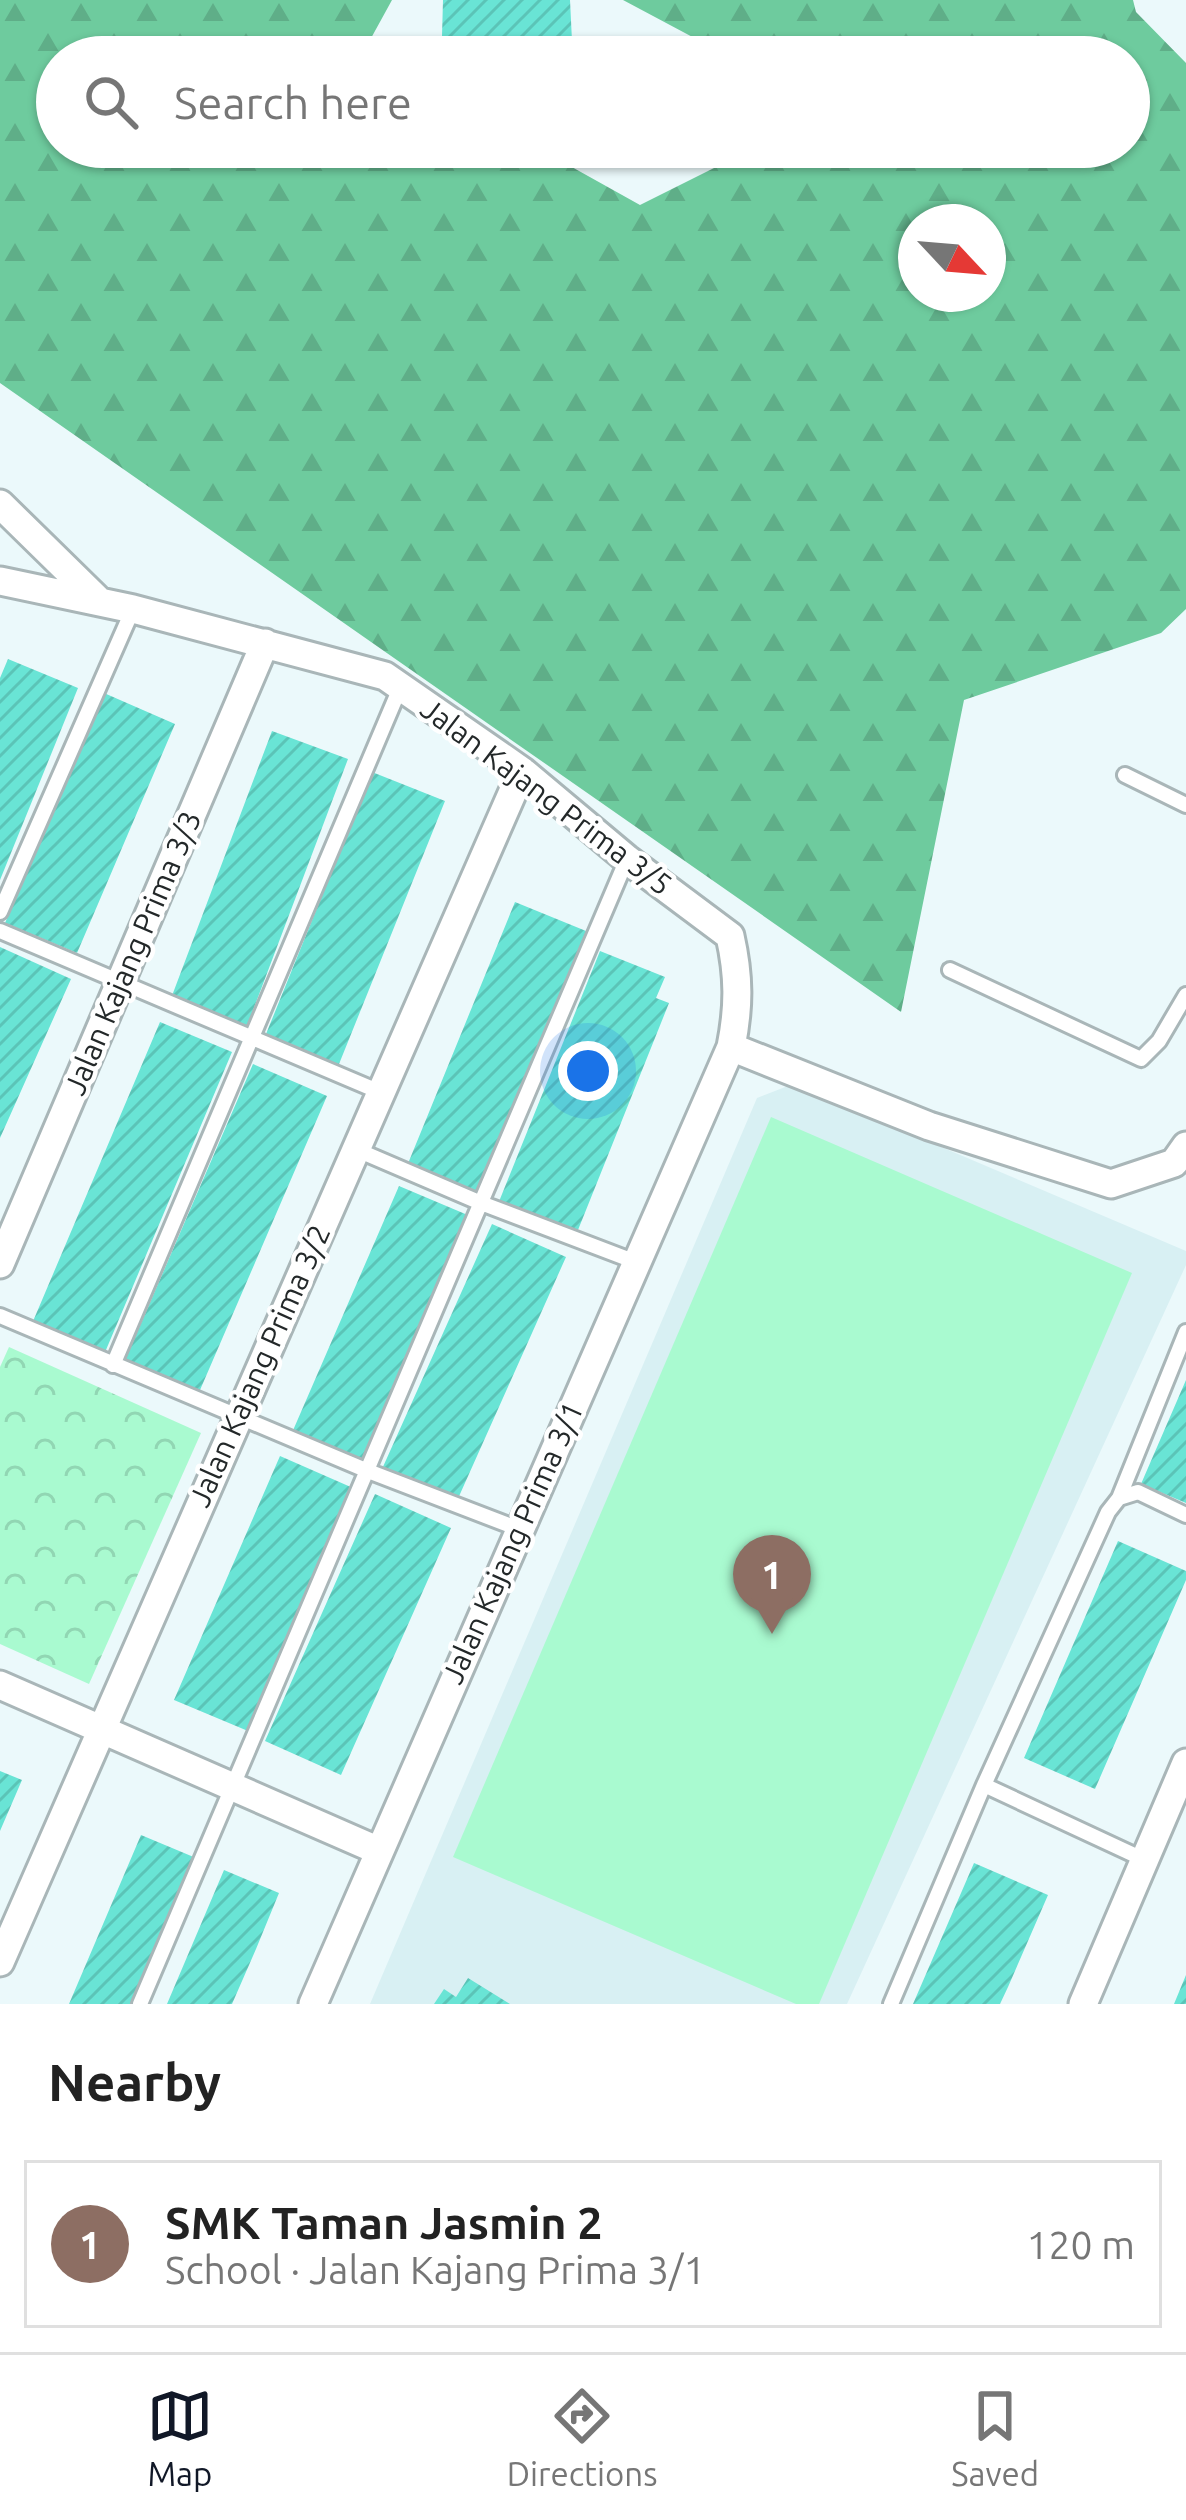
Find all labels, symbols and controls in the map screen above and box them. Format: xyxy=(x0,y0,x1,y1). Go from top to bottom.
search box xyxy=(36,36,1150,168)
icon: search xyxy=(78,69,144,135)
text: Search here xyxy=(174,77,412,128)
north arrow xyxy=(898,204,1006,312)
street label: Jalan Kajang Prima 3/5 xyxy=(415,691,679,901)
street label: Jalan Kajang Prima 3/3 xyxy=(57,806,207,1100)
your location xyxy=(558,1041,618,1101)
street label: Jalan Kajang Prima 3/2 xyxy=(182,1219,337,1512)
street label: Jalan Kajang Prima 3/1 xyxy=(435,1396,590,1689)
pin: 1 xyxy=(733,1535,811,1634)
text: Nearby xyxy=(48,2053,221,2111)
text: SMK Taman Jasmin 2 xyxy=(165,2197,603,2248)
text: 1 xyxy=(79,2223,101,2266)
text: 120 m xyxy=(1026,2223,1135,2266)
text: School · Jalan Kajang Prima 3/1 xyxy=(165,2248,705,2291)
tab: Map xyxy=(147,2383,213,2492)
tab: Directions xyxy=(507,2383,657,2492)
tab: Saved xyxy=(951,2383,1039,2492)

